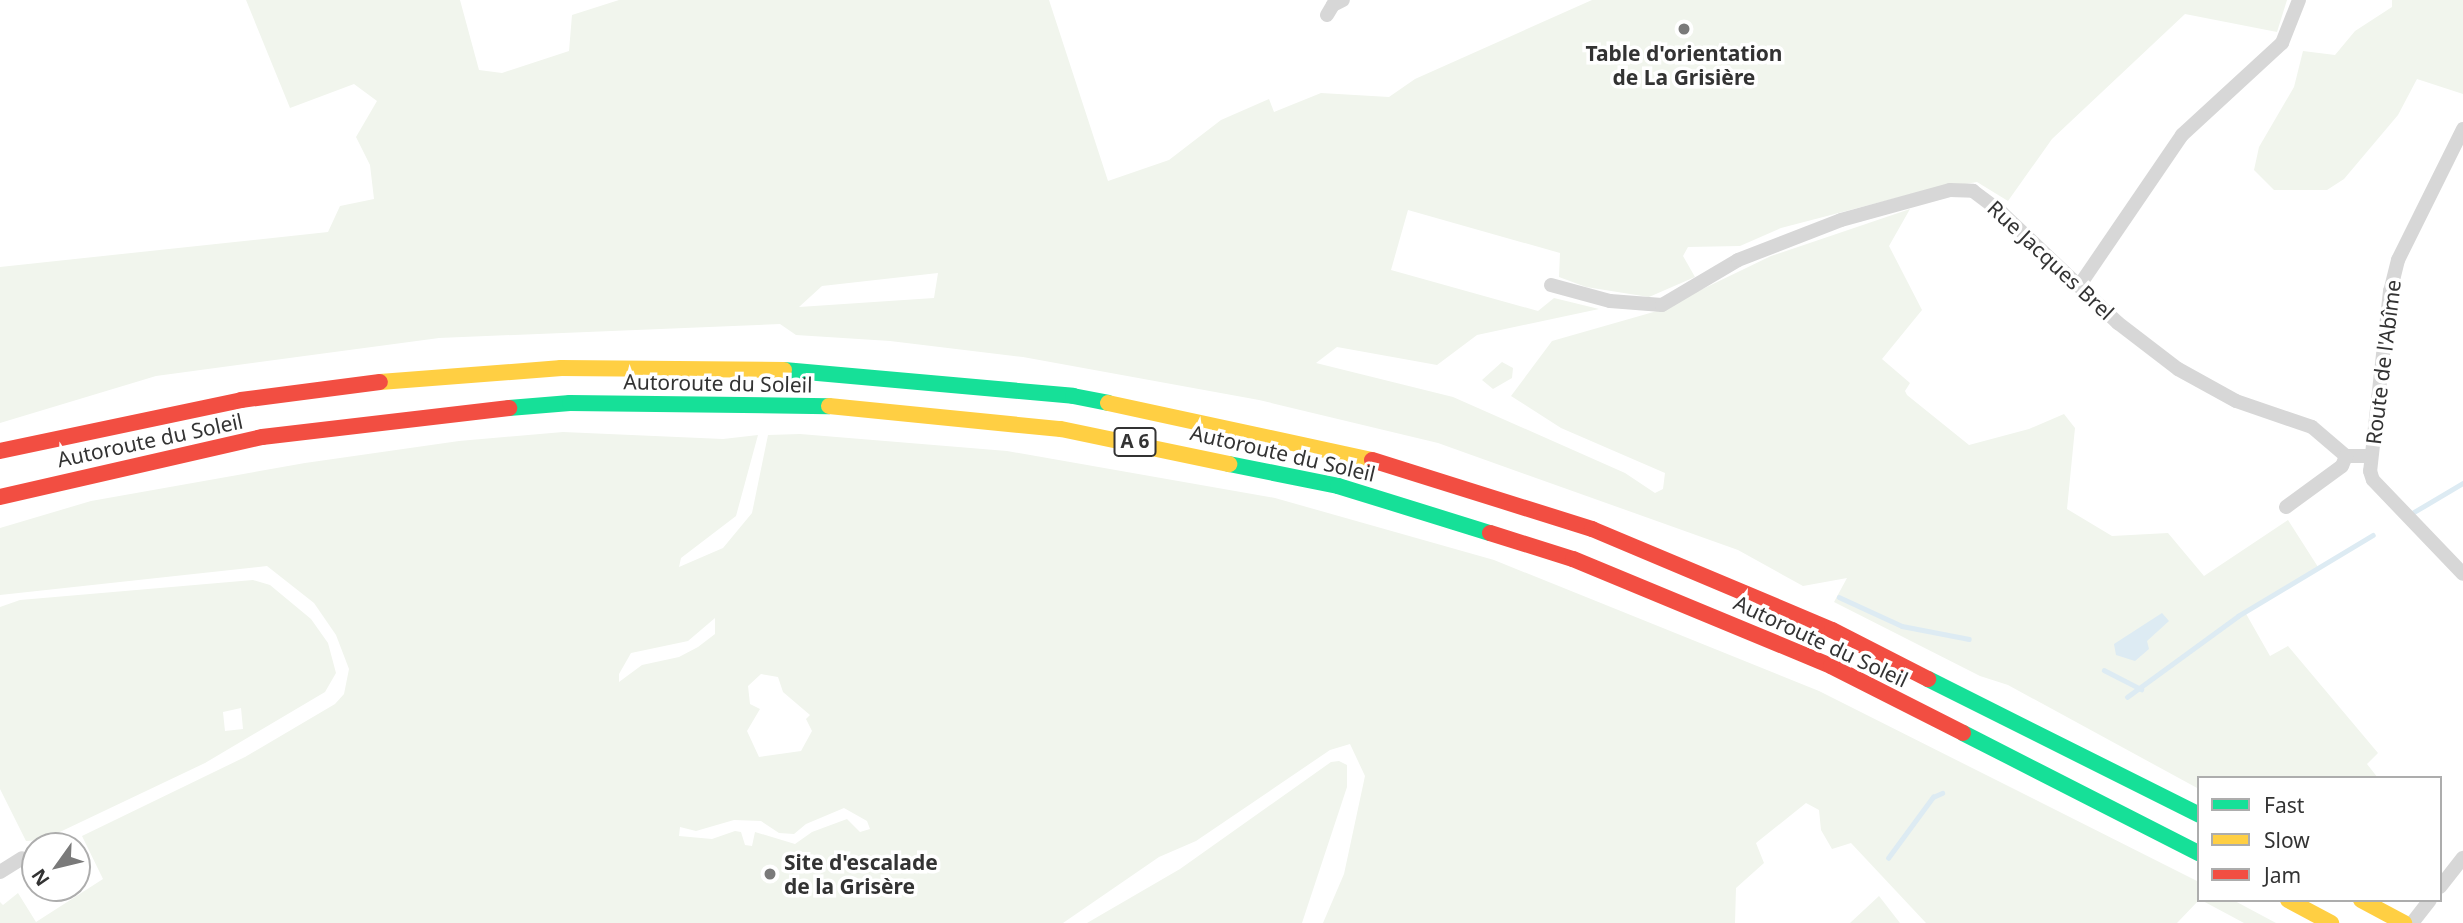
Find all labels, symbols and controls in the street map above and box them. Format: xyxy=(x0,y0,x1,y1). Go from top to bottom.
marker: Table d'orientation de La Grisière xyxy=(1676,21,1692,37)
place label: Table d'orientation de La Grisière xyxy=(1586,40,1782,90)
street label: Rue Jacques Brel xyxy=(1983,195,2119,325)
street label: Route de l'Abîme xyxy=(2360,278,2406,446)
street label: Autoroute du Soleil xyxy=(623,369,813,397)
street label: Autoroute du Soleil xyxy=(55,408,245,472)
street label: Autoroute du Soleil xyxy=(1188,419,1378,487)
road number: A 6 xyxy=(1112,426,1158,458)
street label: Autoroute du Soleil xyxy=(1730,590,1912,692)
legend xyxy=(2197,776,2442,902)
text: Fast xyxy=(2264,791,2304,819)
text: Slow xyxy=(2264,826,2310,854)
north arrow xyxy=(21,832,91,902)
place label: Site d'escalade de la Grisère xyxy=(784,849,938,899)
text: Jam xyxy=(2264,861,2301,889)
text: N xyxy=(25,864,55,891)
marker: Site d'escalade de la Grisère xyxy=(762,866,778,882)

